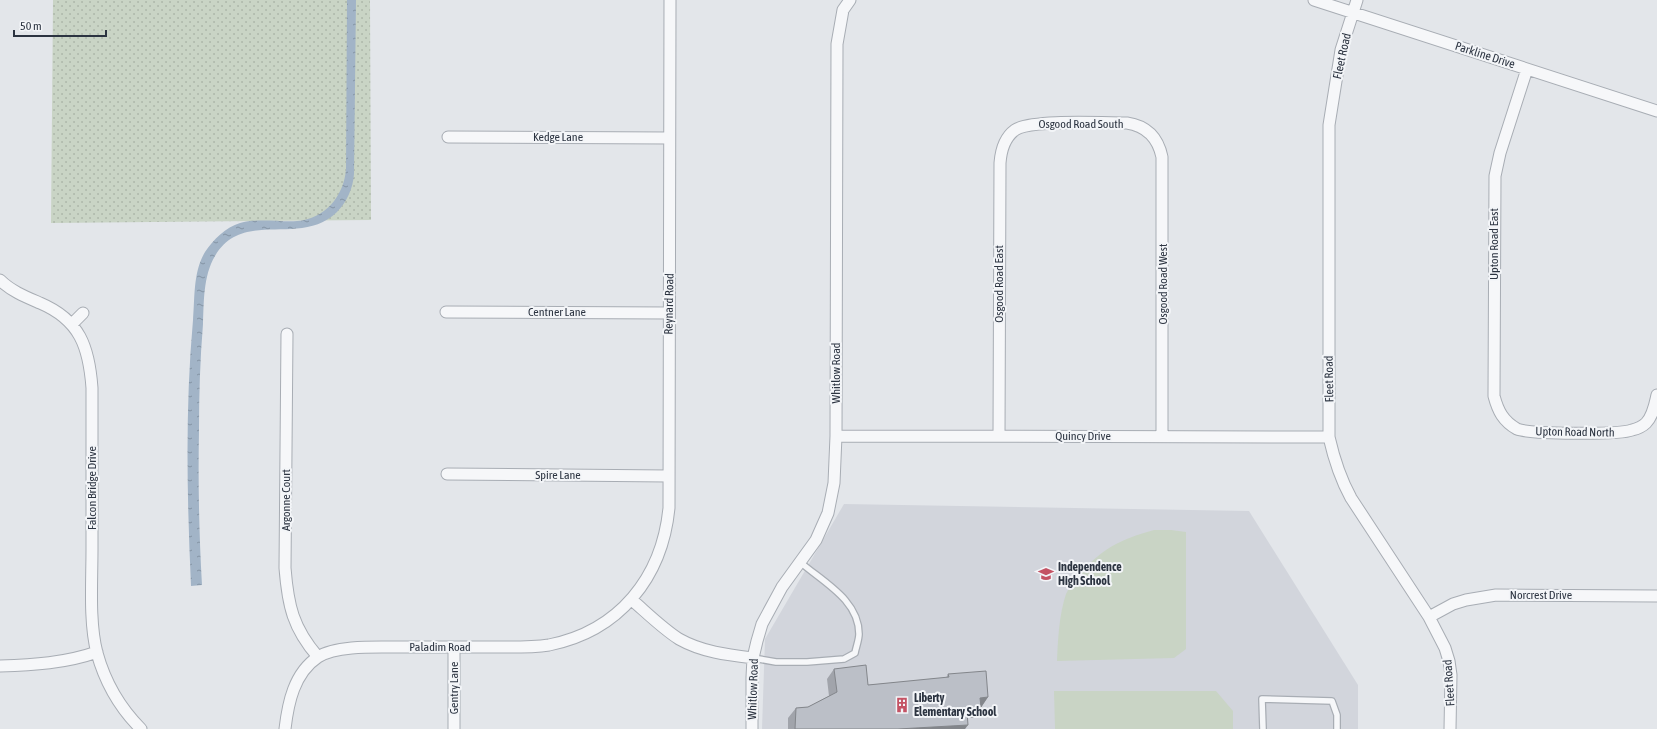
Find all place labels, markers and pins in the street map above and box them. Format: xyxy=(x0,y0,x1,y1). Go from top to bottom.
place label: Independence High School xyxy=(1058,560,1122,588)
school or university icon: Independence High School xyxy=(1037,565,1055,583)
place label: Liberty Elementary School xyxy=(914,691,997,719)
building icon: Liberty Elementary School xyxy=(893,696,911,714)

